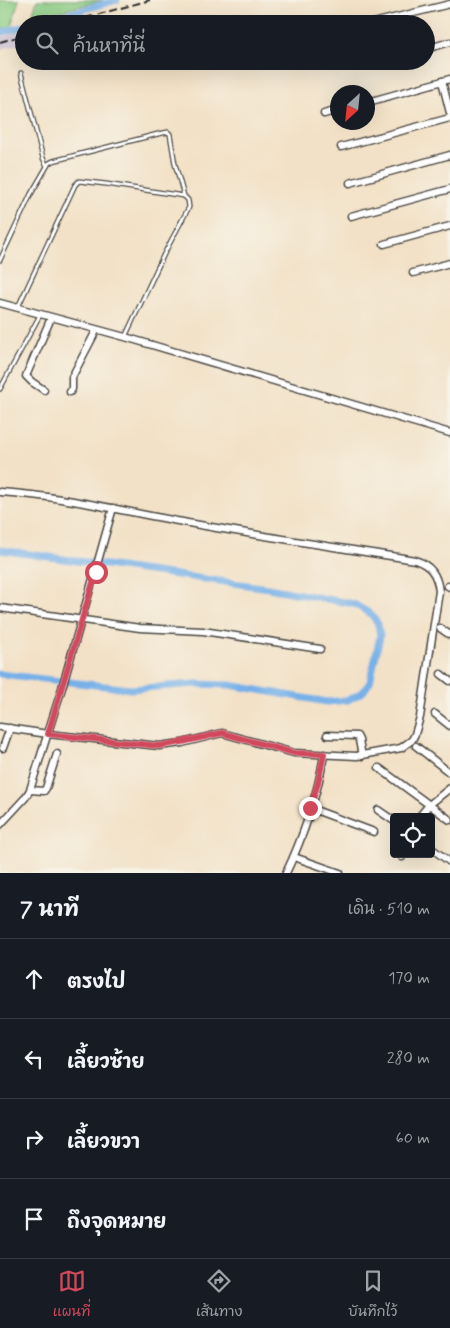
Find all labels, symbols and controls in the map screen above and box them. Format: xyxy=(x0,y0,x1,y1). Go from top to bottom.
search box xyxy=(15,15,435,70)
icon: search xyxy=(33,29,61,57)
text: ค้นหาที่นี่ xyxy=(73,34,145,59)
north arrow xyxy=(330,85,375,130)
route start xyxy=(85,561,108,584)
route end xyxy=(299,797,322,820)
map controls xyxy=(390,813,435,858)
button: locate xyxy=(390,813,435,858)
text: 7 นาที xyxy=(20,896,79,924)
text: เดิน · 510 m xyxy=(348,899,430,920)
icon: ahead xyxy=(20,965,48,993)
text: 170 m xyxy=(388,968,430,989)
text: ตรงไป xyxy=(67,970,125,995)
icon: left xyxy=(20,1045,48,1073)
text: 280 m xyxy=(387,1048,430,1069)
text: เลี้ยวซ้าย xyxy=(67,1050,144,1075)
icon: right xyxy=(20,1125,48,1153)
text: 60 m xyxy=(396,1128,430,1149)
text: เลี้ยวขวา xyxy=(67,1130,140,1155)
icon: arrive xyxy=(20,1205,48,1233)
text: ถึงจุดหมาย xyxy=(67,1210,166,1235)
tab: แผนที่ xyxy=(53,1267,91,1321)
tab: เส้นทาง xyxy=(196,1267,242,1321)
tab: บันทึกไว้ xyxy=(348,1267,397,1321)

